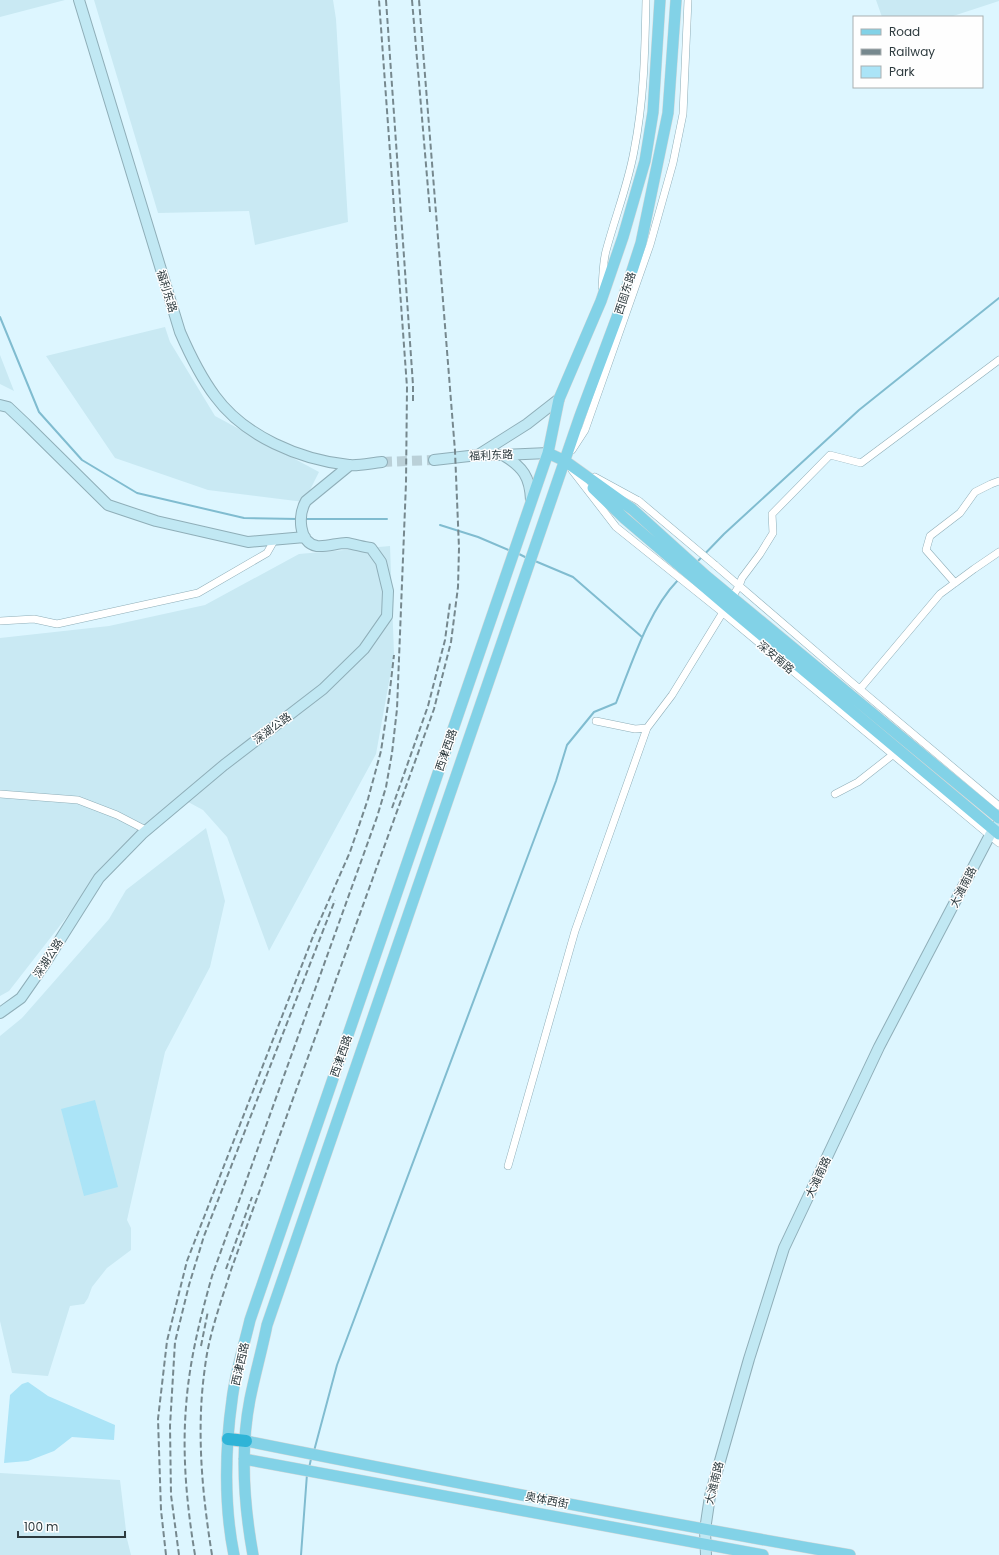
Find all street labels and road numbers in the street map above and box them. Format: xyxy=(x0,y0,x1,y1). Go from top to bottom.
street label: 福利东路 xyxy=(153,268,181,314)
street label: 西固东路 xyxy=(611,270,639,316)
street label: 福利东路 xyxy=(469,446,513,464)
street label: 深安南路 xyxy=(754,637,798,677)
street label: 深湖公路 xyxy=(249,709,295,747)
street label: 西津西路 xyxy=(431,727,461,773)
street label: 大滩南路 xyxy=(946,864,980,910)
street label: 深湖公路 xyxy=(29,935,67,981)
street label: 西津西路 xyxy=(326,1033,356,1079)
street label: 大滩南路 xyxy=(801,1154,835,1200)
street label: 西津西路 xyxy=(227,1341,253,1387)
street label: 大滩南路 xyxy=(701,1460,727,1506)
street label: 奥体西街 xyxy=(524,1488,570,1512)

